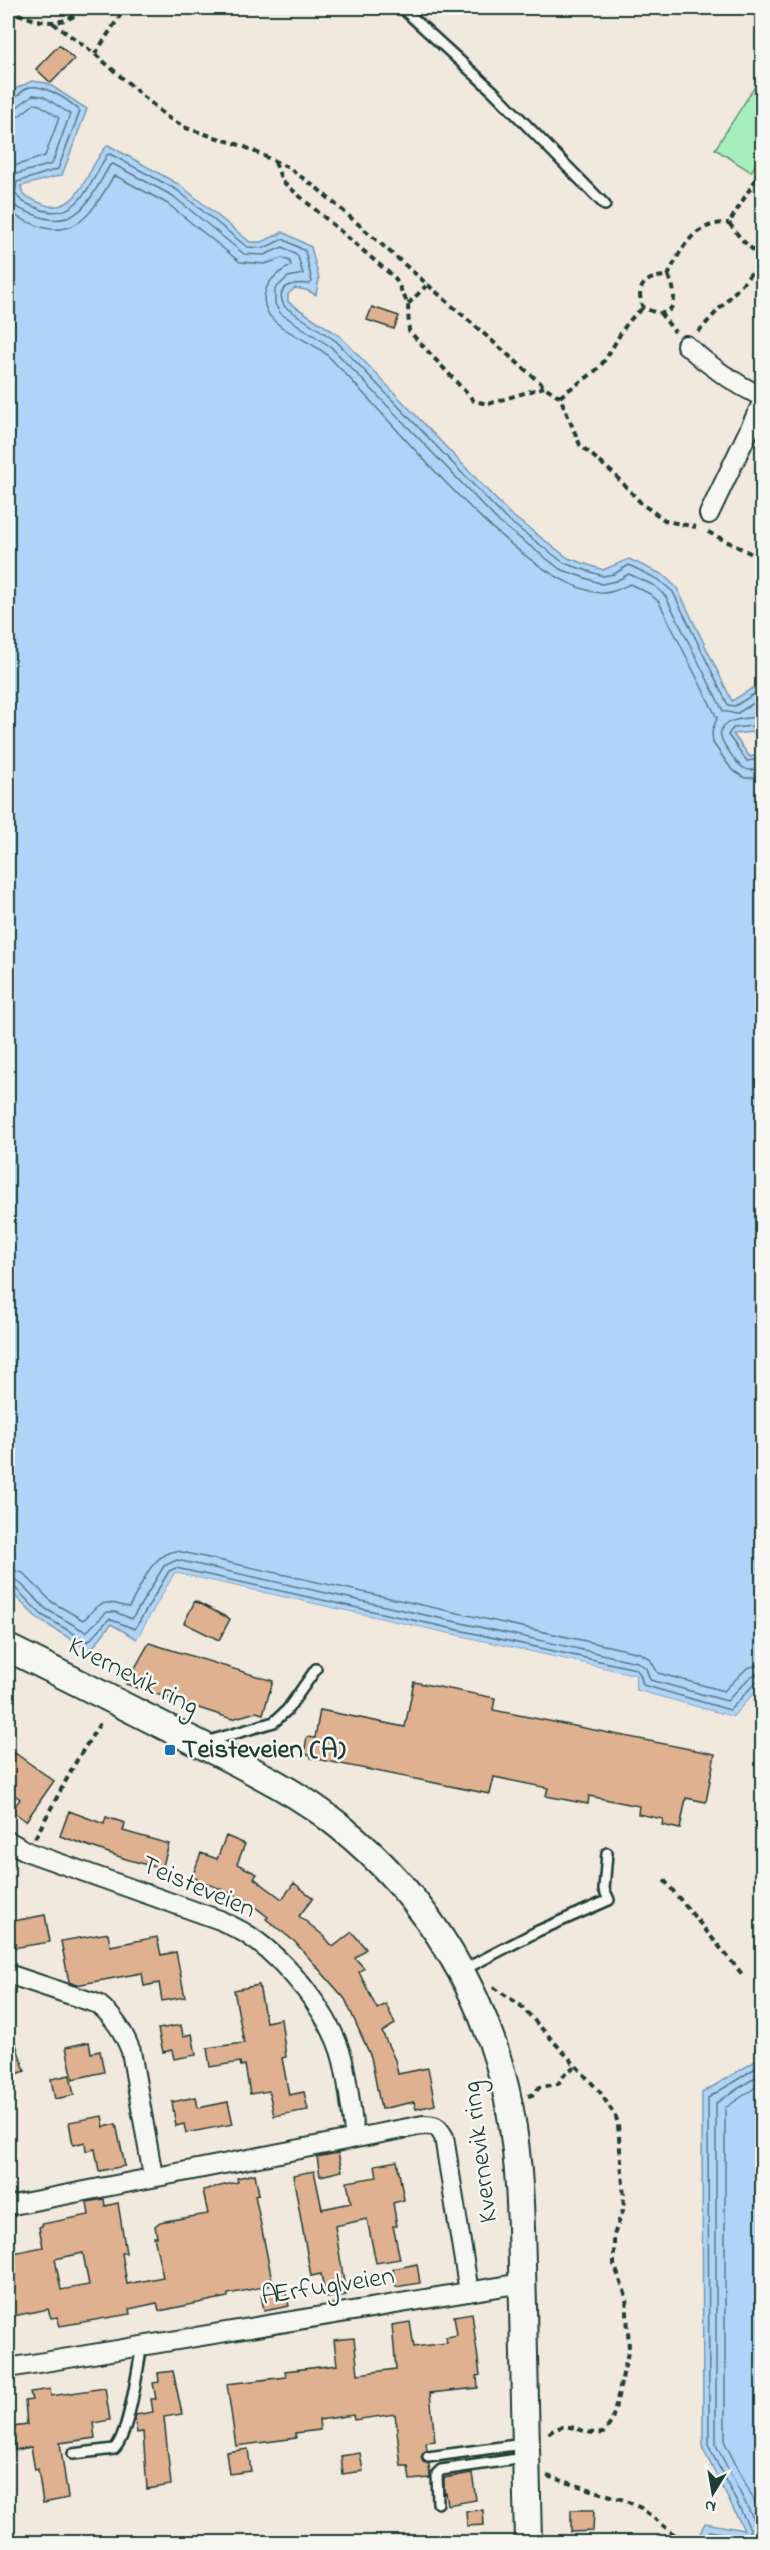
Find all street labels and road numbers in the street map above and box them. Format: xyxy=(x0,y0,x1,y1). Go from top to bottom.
street label: Kvernevik ring xyxy=(61,1627,205,1727)
street label: Teisteveien xyxy=(135,1846,261,1930)
street label: Kvernevik ring xyxy=(453,2079,509,2225)
street label: Ærfuglveien xyxy=(259,2257,397,2317)

